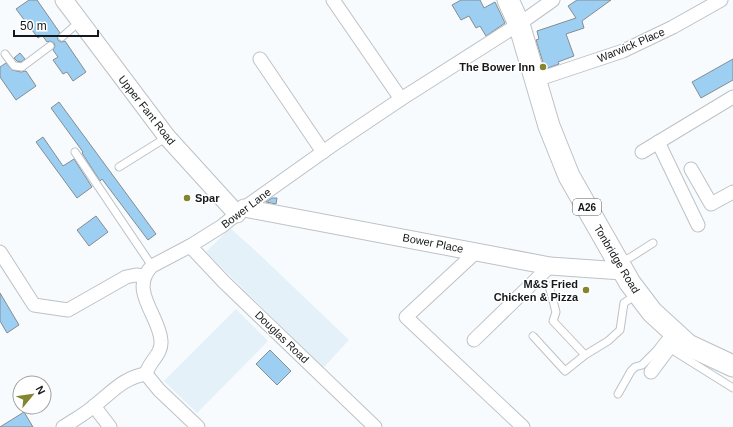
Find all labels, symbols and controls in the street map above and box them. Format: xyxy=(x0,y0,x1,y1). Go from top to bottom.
scale bar xyxy=(14,12,98,38)
text: 50 m xyxy=(20,19,47,33)
street label: Warwick Place xyxy=(596,25,666,65)
place label: The Bower Inn xyxy=(459,61,535,73)
marker: The Bower Inn xyxy=(538,62,548,72)
street label: Upper Fant Road xyxy=(116,73,178,147)
street label: Bower Lane xyxy=(219,186,273,230)
place label: Spar xyxy=(195,192,220,204)
marker: Spar xyxy=(182,193,192,203)
road number: A26 xyxy=(573,199,601,215)
street label: Tonbridge Road xyxy=(592,223,642,295)
street label: Bower Place xyxy=(402,231,464,255)
place label: M&S Fried Chicken & Pizza xyxy=(494,278,579,303)
marker: M&S Fried Chicken & Pizza xyxy=(581,285,591,295)
street label: Douglas Road xyxy=(253,308,311,366)
north arrow xyxy=(12,375,52,415)
text: N xyxy=(34,384,48,397)

